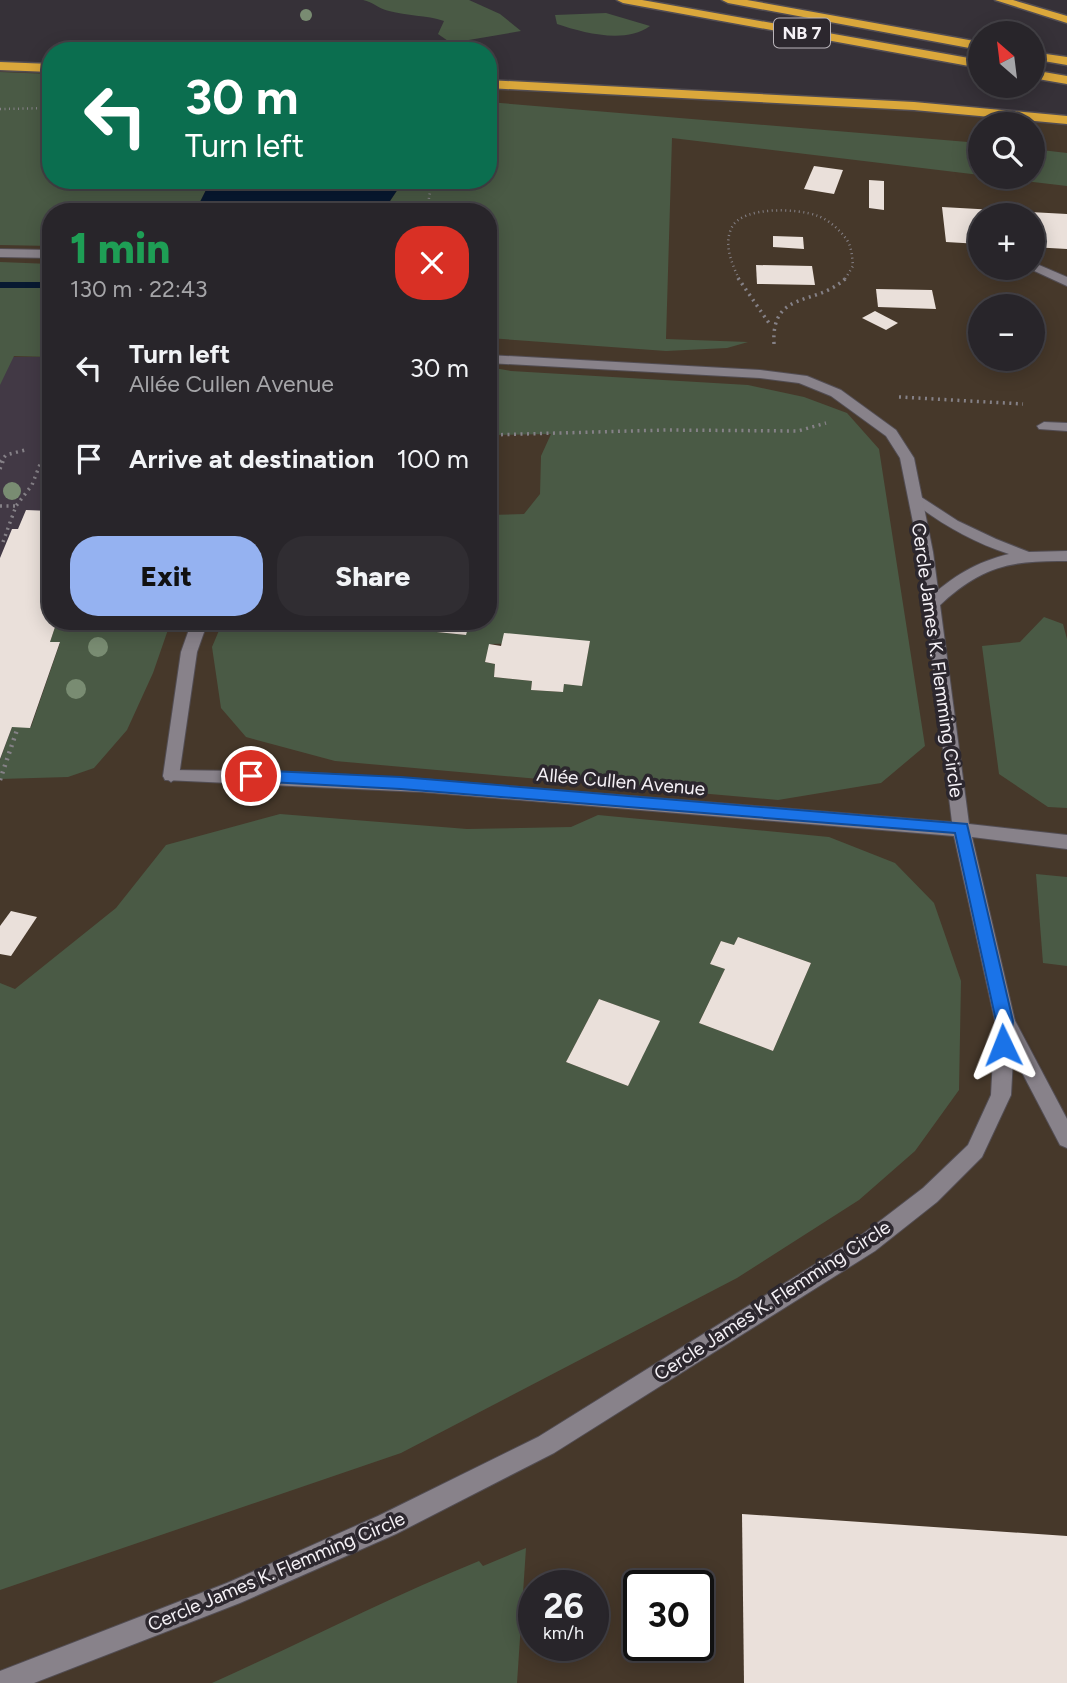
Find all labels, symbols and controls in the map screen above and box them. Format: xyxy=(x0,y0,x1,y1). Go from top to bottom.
road number: NB 7 xyxy=(774,18,830,48)
north arrow xyxy=(968,21,1045,98)
map controls xyxy=(968,21,1045,371)
text: 30 m xyxy=(185,67,298,126)
icon: left xyxy=(70,70,161,161)
button: search xyxy=(968,112,1045,189)
text: Turn left xyxy=(185,127,304,165)
button: + xyxy=(968,203,1045,280)
text: 1 min xyxy=(70,223,170,274)
button: close xyxy=(395,226,469,300)
text: 130 m · 22:43 xyxy=(70,275,208,303)
button: − xyxy=(968,294,1045,371)
text: Turn left xyxy=(129,338,230,370)
icon: left xyxy=(70,349,108,387)
text: 30 m xyxy=(410,352,469,384)
text: Allée Cullen Avenue xyxy=(129,370,334,398)
icon: arrive xyxy=(70,440,108,478)
text: Arrive at destination xyxy=(129,443,374,475)
text: 100 m xyxy=(396,443,469,475)
street label: Cercle James K. Flemming Circle xyxy=(907,521,968,799)
button: Exit xyxy=(70,536,263,616)
button: Share xyxy=(277,536,469,616)
pin xyxy=(221,746,281,806)
icon: arrive xyxy=(232,757,270,795)
street label: Allée Cullen Avenue xyxy=(536,763,706,800)
position arrow xyxy=(966,1008,1040,1082)
street label: Cercle James K. Flemming Circle xyxy=(650,1215,895,1386)
street label: Cercle James K. Flemming Circle xyxy=(144,1507,408,1636)
speed limit sign: 30 xyxy=(623,1570,714,1661)
text: 26 xyxy=(543,1585,584,1627)
text: km/h xyxy=(543,1622,584,1644)

